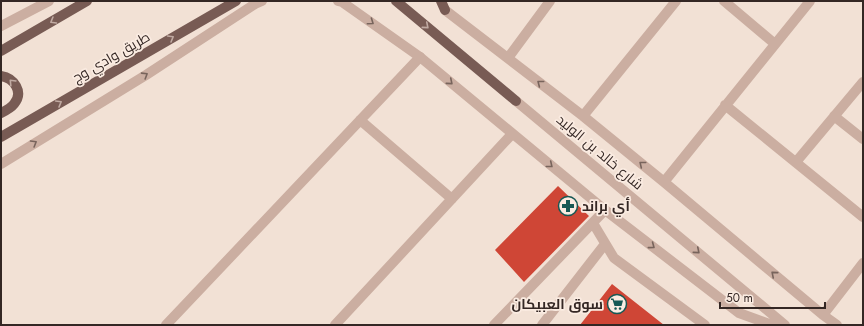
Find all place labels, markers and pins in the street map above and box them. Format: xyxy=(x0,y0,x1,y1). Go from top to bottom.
pharmacy icon: أي براند xyxy=(557,195,579,217)
place label: أي براند xyxy=(582,196,630,217)
supermarket icon: سوق العبيكان xyxy=(606,293,628,315)
place label: سوق العبيكان xyxy=(512,294,603,314)

